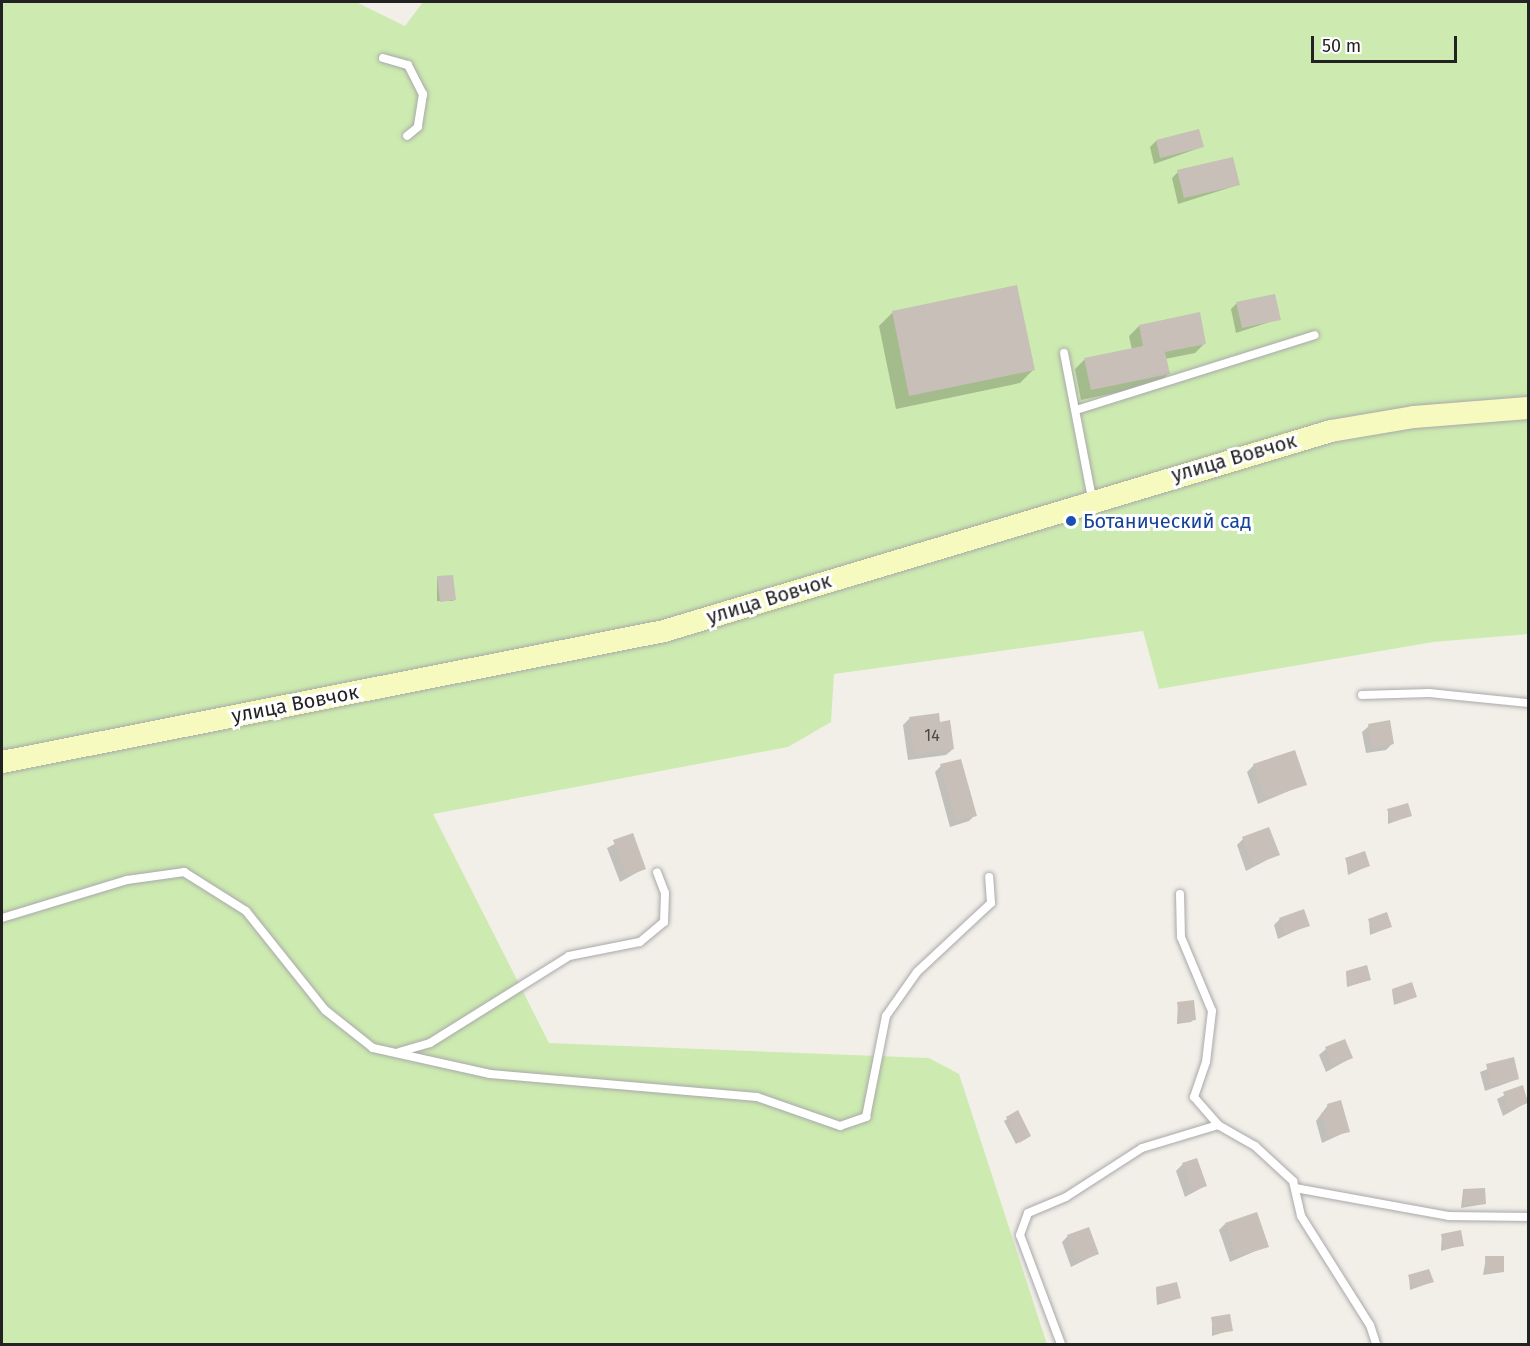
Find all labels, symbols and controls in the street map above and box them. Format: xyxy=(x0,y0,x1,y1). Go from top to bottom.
scale bar xyxy=(1314,24,1460,62)
text: 50 m xyxy=(1322,35,1361,57)
street label: улица Вовчок xyxy=(1169,429,1299,487)
place label: Ботанический сад xyxy=(1083,509,1251,533)
marker: Ботанический сад xyxy=(1064,514,1078,528)
street label: улица Вовчок xyxy=(704,569,834,629)
street label: улица Вовчок xyxy=(229,680,361,728)
house number: 14 xyxy=(924,726,940,746)

